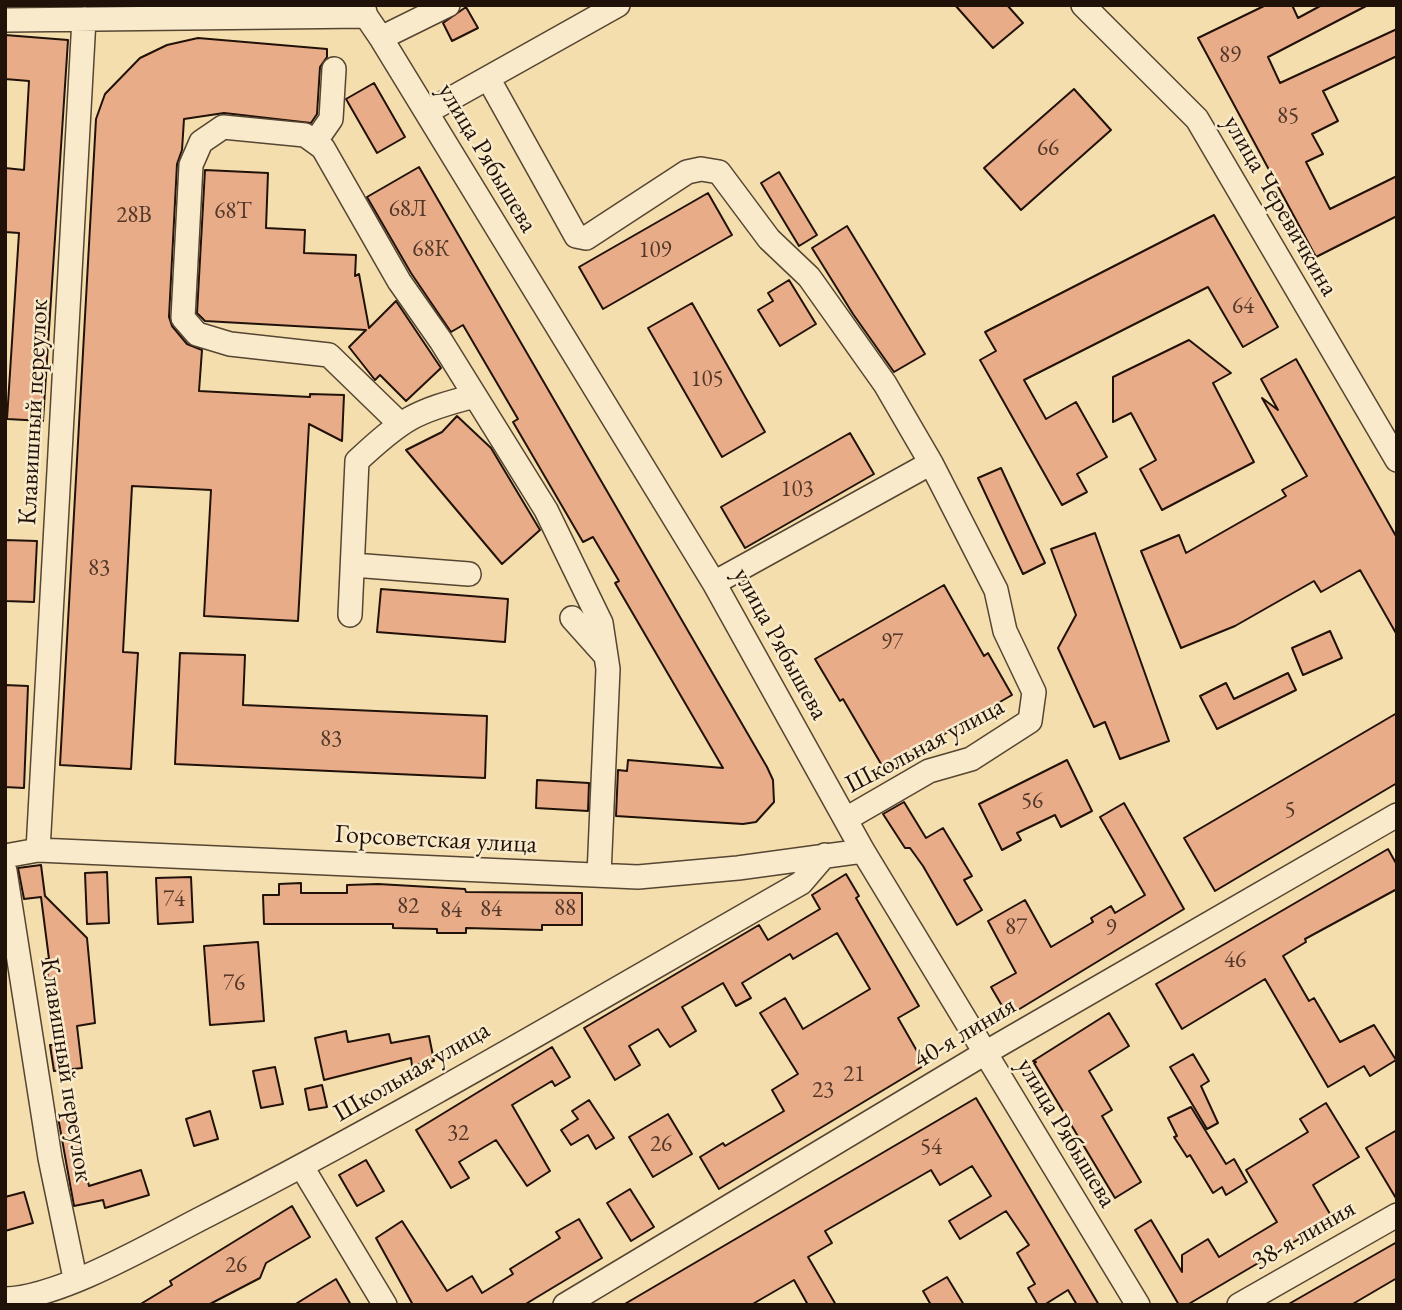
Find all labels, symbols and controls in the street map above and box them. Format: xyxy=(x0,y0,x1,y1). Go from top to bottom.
house number: 89 xyxy=(1219,42,1241,70)
street label: улица Рябышева xyxy=(430,78,544,238)
house number: 85 xyxy=(1277,103,1299,131)
street label: улица Черевичкина xyxy=(1216,110,1344,302)
house number: 66 xyxy=(1037,135,1059,163)
house number: 68Л xyxy=(389,196,427,224)
house number: 68Т xyxy=(214,198,252,226)
house number: 28В xyxy=(116,202,152,230)
house number: 68К xyxy=(412,236,450,264)
house number: 109 xyxy=(638,237,672,265)
house number: 64 xyxy=(1232,293,1254,321)
street label: Клавишный переулок xyxy=(12,298,56,526)
house number: 105 xyxy=(690,366,724,394)
house number: 103 xyxy=(780,476,814,504)
house number: 83 xyxy=(88,555,110,583)
street label: улица Рябышева xyxy=(725,563,835,725)
house number: 97 xyxy=(881,629,903,657)
street label: Школьная улица xyxy=(840,691,1010,801)
house number: 83 xyxy=(320,726,342,754)
house number: 56 xyxy=(1021,788,1043,816)
house number: 5 xyxy=(1284,797,1296,825)
street label: Горсоветская улица xyxy=(334,819,538,861)
house number: 74 xyxy=(163,886,185,914)
house number: 82 xyxy=(397,893,419,921)
house number: 88 xyxy=(554,895,576,923)
house number: 84 xyxy=(480,896,502,924)
house number: 84 xyxy=(440,897,462,925)
house number: 87 xyxy=(1005,914,1027,942)
house number: 9 xyxy=(1105,915,1117,943)
house number: 46 xyxy=(1224,947,1246,975)
street label: Клавишный переулок xyxy=(33,956,99,1184)
house number: 76 xyxy=(223,970,245,998)
street label: 40-я линия xyxy=(908,990,1022,1076)
street label: Школьная улица xyxy=(328,1015,496,1129)
street label: улица Рябышева xyxy=(1009,1053,1123,1213)
house number: 21 xyxy=(843,1061,865,1089)
house number: 23 xyxy=(812,1077,834,1105)
house number: 32 xyxy=(447,1120,469,1148)
house number: 26 xyxy=(650,1131,672,1159)
house number: 54 xyxy=(920,1134,942,1162)
street label: 38-я линия xyxy=(1247,1193,1361,1277)
house number: 26 xyxy=(225,1252,247,1280)

